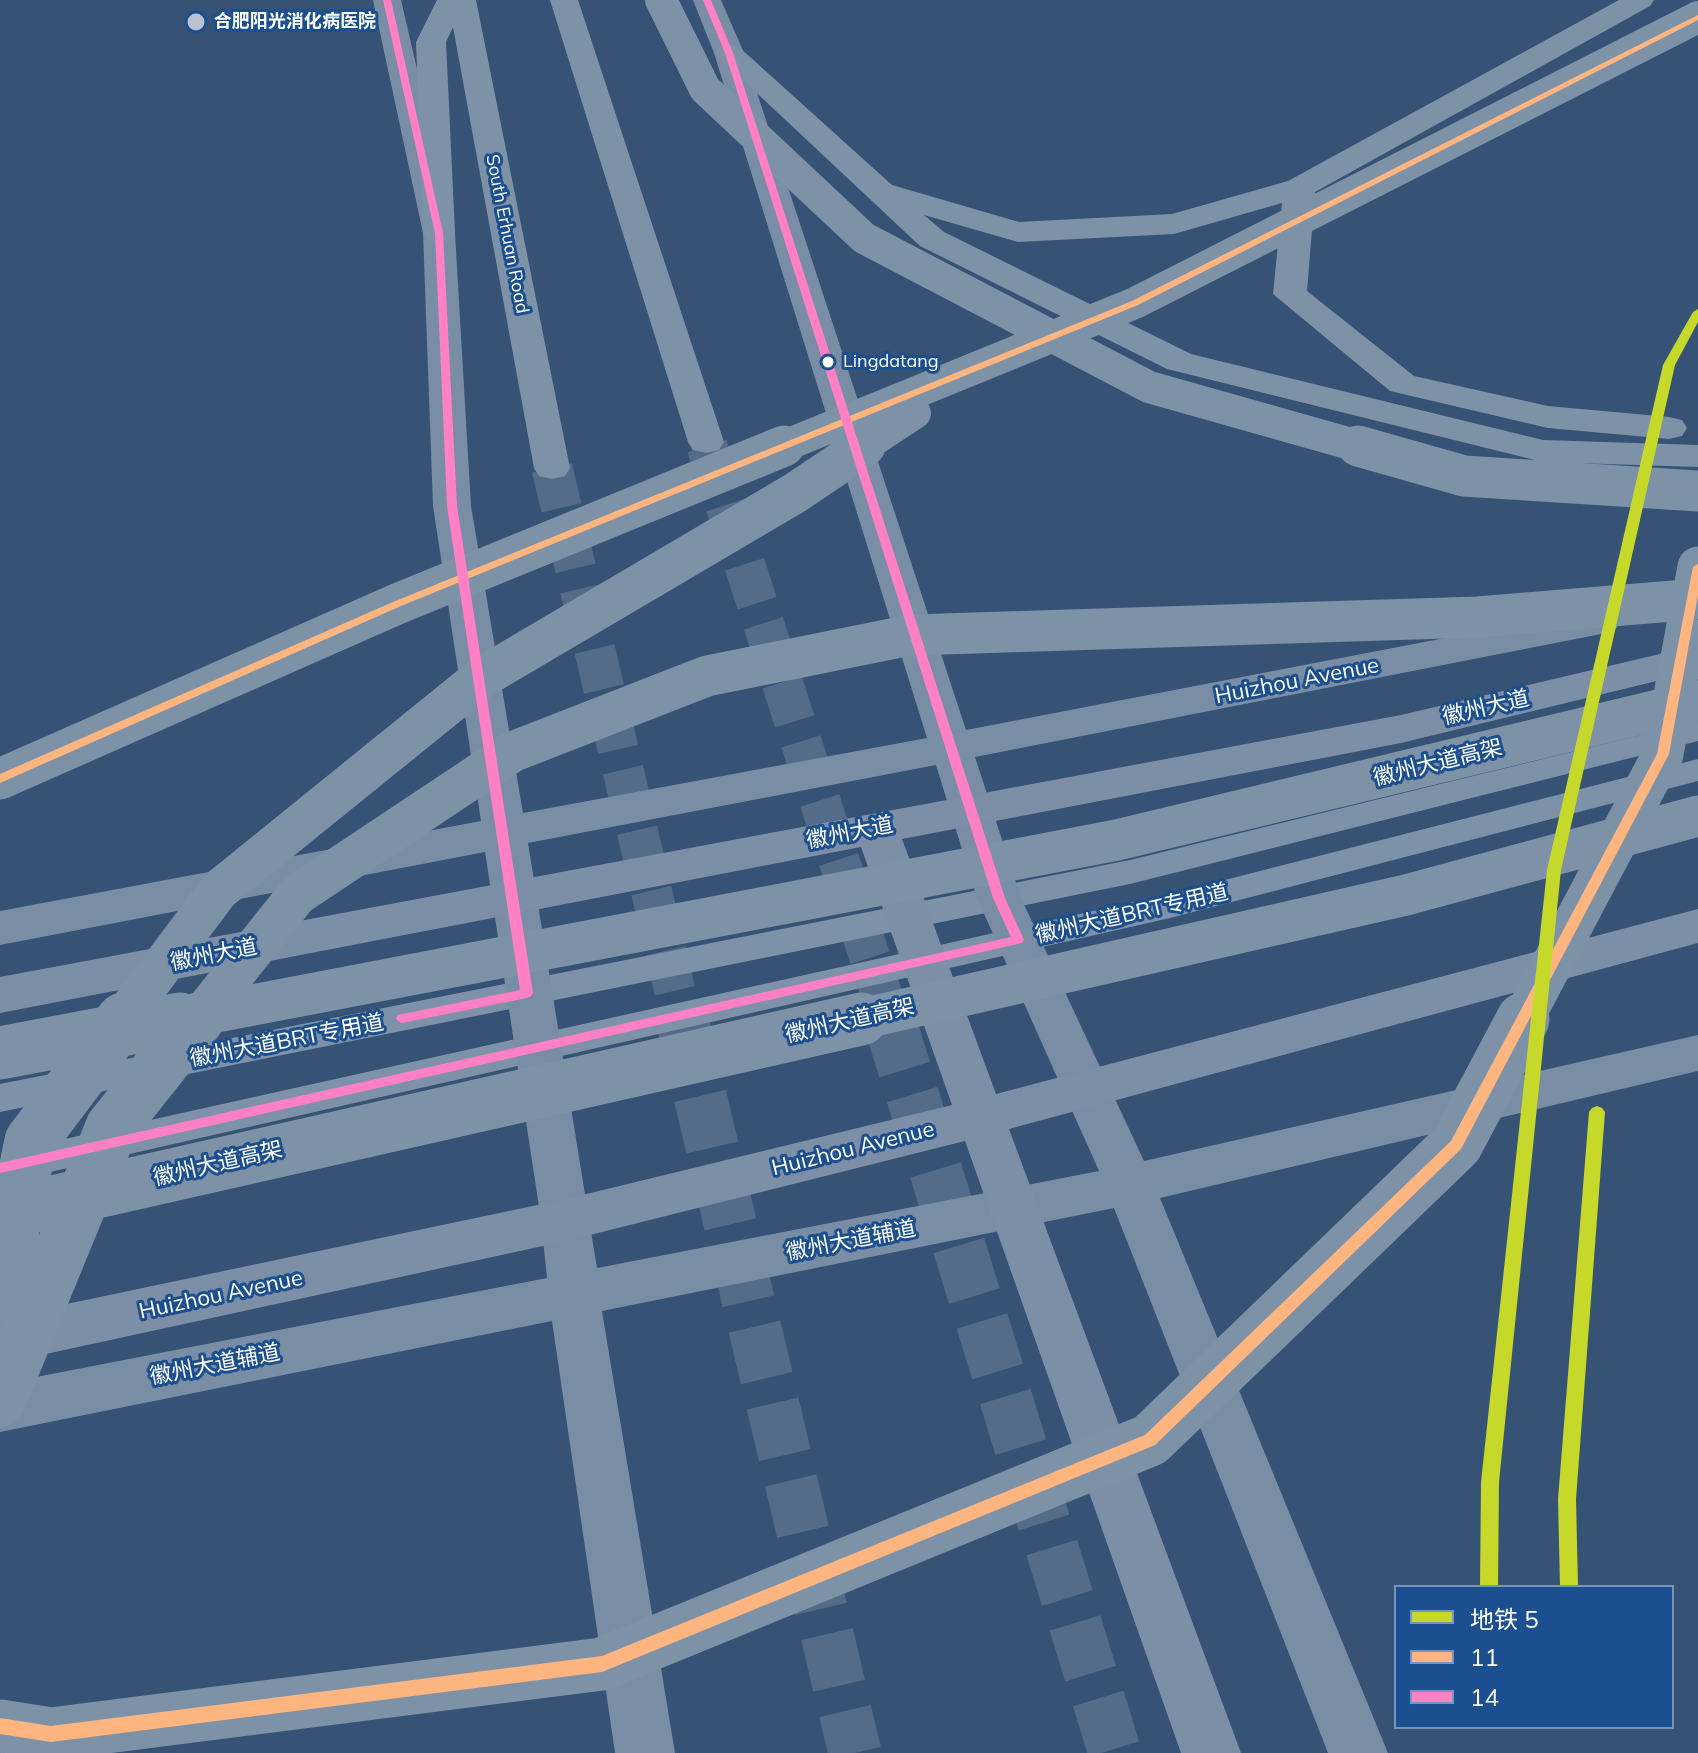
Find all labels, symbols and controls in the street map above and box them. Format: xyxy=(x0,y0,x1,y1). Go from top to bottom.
marker: 合肥阳光消化病医院 xyxy=(185,11,207,33)
place label: 合肥阳光消化病医院 xyxy=(214,11,376,33)
street label: South Erhuan Road xyxy=(481,153,533,315)
place label: Lingdatang xyxy=(843,351,939,373)
marker: Lingdatang xyxy=(820,354,836,370)
street label: Huizhou Avenue xyxy=(1213,652,1381,710)
street label: 徽州大道 xyxy=(1440,685,1532,731)
street label: 徽州大道高架 xyxy=(1371,734,1505,792)
street label: 徽州大道 xyxy=(804,812,896,854)
street label: 徽州大道BRT专用道 xyxy=(1033,879,1231,949)
street label: 徽州大道 xyxy=(168,934,260,976)
street label: 徽州大道高架 xyxy=(783,993,917,1049)
street label: 徽州大道BRT专用道 xyxy=(188,1009,386,1073)
street label: Huizhou Avenue xyxy=(769,1116,937,1182)
street label: 徽州大道高架 xyxy=(151,1136,285,1192)
street label: 徽州大道辅道 xyxy=(784,1215,918,1267)
street label: Huizhou Avenue xyxy=(137,1265,305,1325)
street label: 徽州大道辅道 xyxy=(148,1339,282,1391)
legend xyxy=(1394,1585,1674,1729)
text: 地铁 5 xyxy=(1470,1604,1539,1634)
text: 11 xyxy=(1470,1642,1499,1672)
text: 14 xyxy=(1470,1682,1499,1712)

